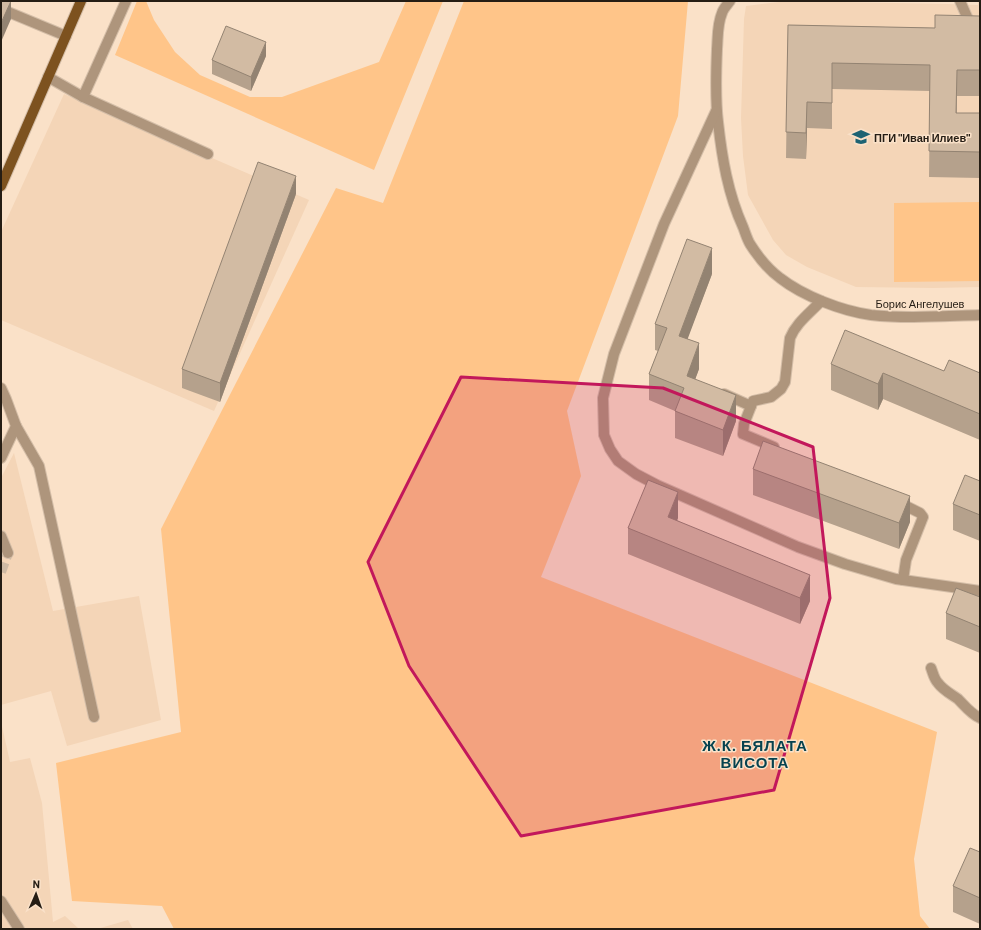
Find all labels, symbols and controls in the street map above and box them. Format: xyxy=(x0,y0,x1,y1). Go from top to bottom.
school or university icon: ПГИ "Иван Илиев" xyxy=(851,127,871,147)
place label: ПГИ "Иван Илиев" xyxy=(874,131,970,144)
street label: Борис Ангелушев xyxy=(876,297,965,310)
district label: Ж.К. БЯЛАТА ВИСОТА xyxy=(701,736,808,771)
north arrow xyxy=(16,874,56,914)
text: N xyxy=(32,877,40,890)

